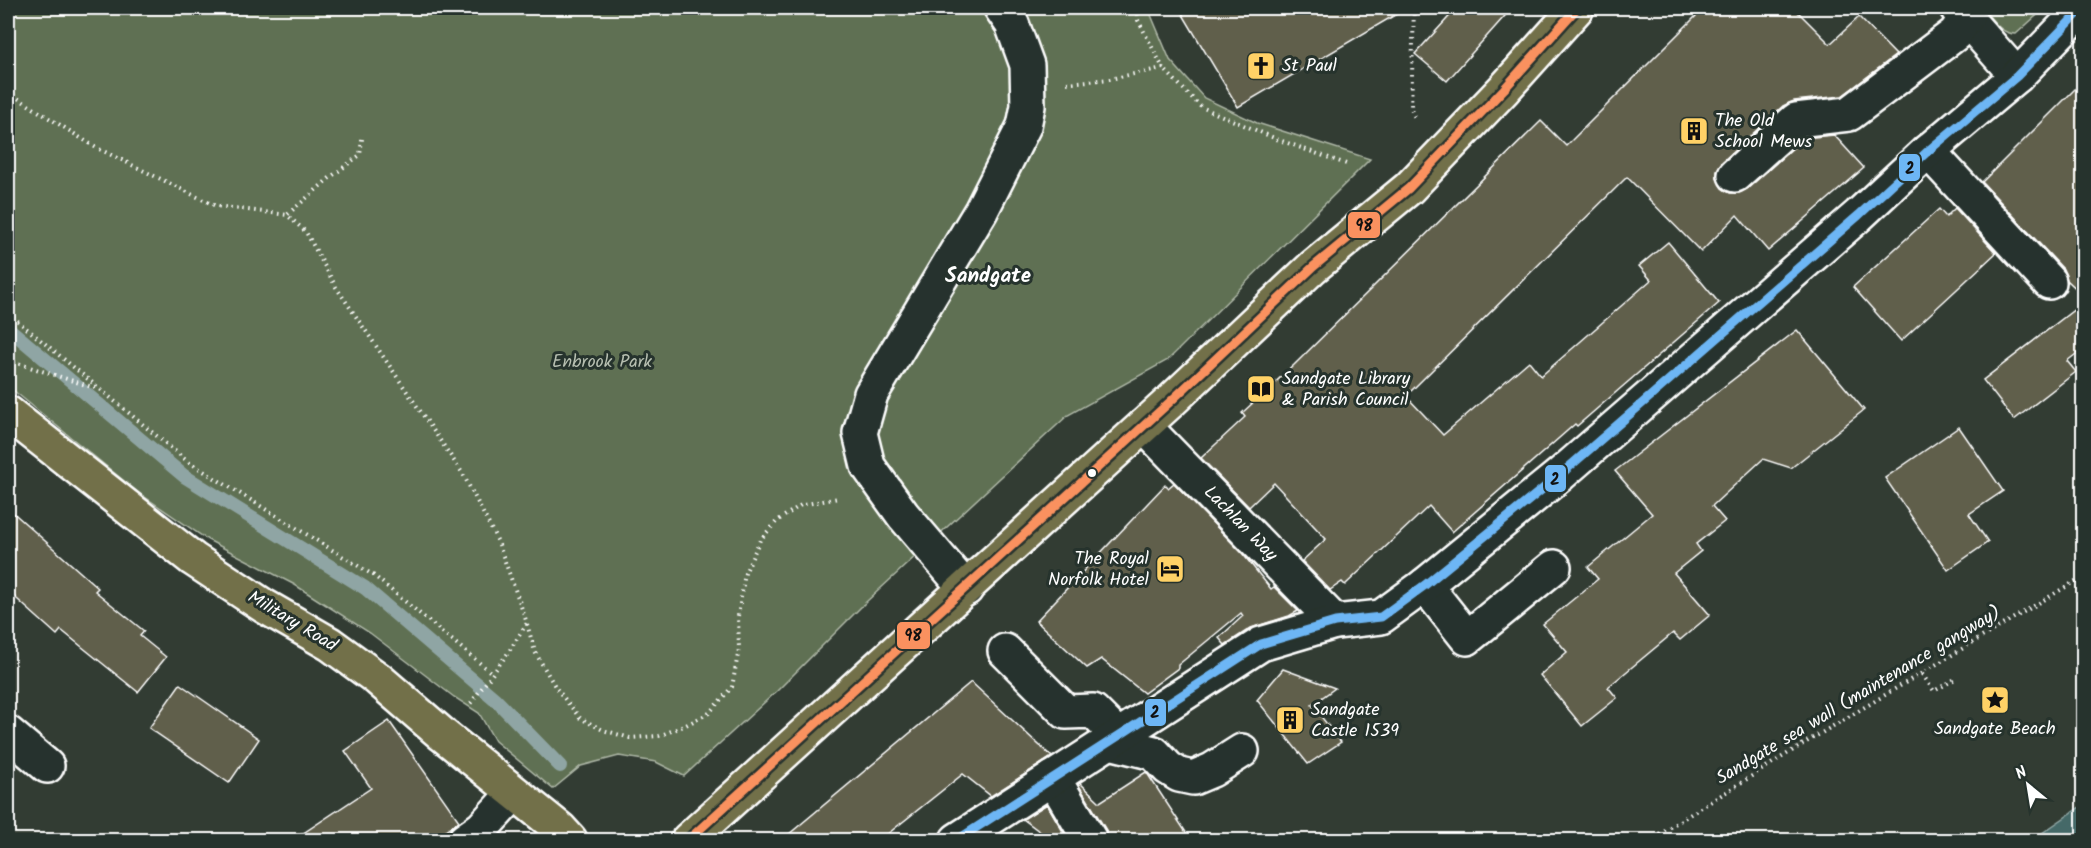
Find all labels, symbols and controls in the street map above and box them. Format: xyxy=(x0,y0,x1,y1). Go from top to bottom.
church icon: St Paul xyxy=(1245,50,1277,82)
place label: St Paul xyxy=(1282,52,1338,81)
place label: The Old School Mews xyxy=(1715,107,1813,157)
building icon: The Old School Mews xyxy=(1678,115,1710,147)
line badge: 2 xyxy=(1898,153,1921,182)
text: 2 xyxy=(1905,157,1915,182)
line badge: 98 xyxy=(1347,211,1381,239)
text: 98 xyxy=(1355,214,1373,239)
district label: Sandgate xyxy=(945,260,1031,293)
park label: Enbrook Park xyxy=(552,348,653,377)
place label: Sandgate Library & Parish Council xyxy=(1282,365,1411,415)
library icon: Sandgate Library & Parish Council xyxy=(1245,373,1277,405)
line badge: 2 xyxy=(1544,464,1567,493)
unlabelled marker xyxy=(1086,467,1098,479)
text: 2 xyxy=(1550,468,1560,493)
street label: Lachlan Way xyxy=(1196,479,1284,569)
place label: The Royal Norfolk Hotel xyxy=(1048,545,1150,595)
hotel icon: The Royal Norfolk Hotel xyxy=(1154,553,1186,585)
street label: Military Road xyxy=(242,584,343,661)
street label: Sandgate sea wall (maintenance gangway) xyxy=(1711,599,2007,793)
line badge: 98 xyxy=(896,621,931,650)
text: 98 xyxy=(904,624,922,649)
place icon: Sandgate Beach xyxy=(1979,684,2011,716)
place label: Sandgate Castle 1539 xyxy=(1311,696,1399,746)
line badge: 2 xyxy=(1144,698,1167,727)
text: 2 xyxy=(1150,701,1160,726)
building icon: Sandgate Castle 1539 xyxy=(1274,704,1306,736)
place label: Sandgate Beach xyxy=(1934,715,2056,744)
north arrow xyxy=(1998,755,2058,815)
text: N xyxy=(2011,760,2032,787)

